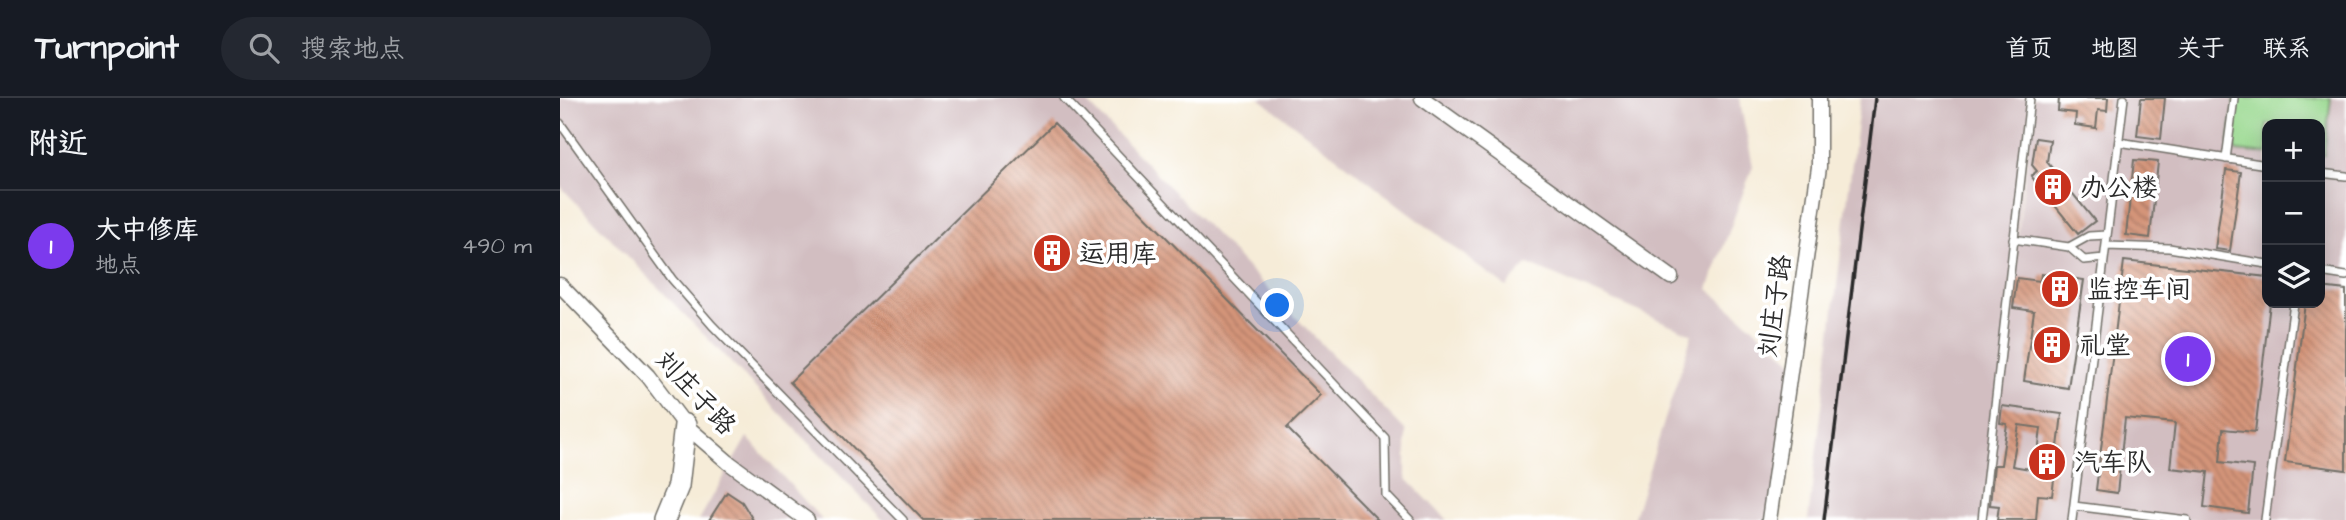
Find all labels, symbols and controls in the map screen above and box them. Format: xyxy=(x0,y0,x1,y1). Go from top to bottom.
search box xyxy=(221,17,711,80)
text: Turnpoint xyxy=(35,25,179,71)
icon: search xyxy=(245,29,283,67)
text: 搜索地点 xyxy=(301,31,405,67)
text: 首页 xyxy=(2005,32,2053,66)
text: 地图 xyxy=(2091,32,2139,66)
text: 关于 xyxy=(2177,32,2225,66)
text: 联系 xyxy=(2263,32,2311,66)
map controls xyxy=(2262,119,2325,308)
button: + xyxy=(2262,119,2325,182)
text: 附近 xyxy=(28,123,88,165)
building icon: 办公楼 xyxy=(2032,166,2074,208)
place label: 办公楼 xyxy=(2080,170,2158,206)
button: − xyxy=(2262,182,2325,245)
text: 大中修库 xyxy=(95,212,199,248)
text: 1 xyxy=(50,230,52,262)
text: 490 m xyxy=(462,230,532,262)
building icon: 运用库 xyxy=(1031,232,1073,274)
place label: 运用库 xyxy=(1079,236,1157,272)
button: layers xyxy=(2262,245,2325,308)
text: 地点 xyxy=(95,249,141,281)
street label: 刘庄子路 xyxy=(1750,252,1800,360)
building icon: 监控车间 xyxy=(2039,268,2081,310)
place label: 监控车间 xyxy=(2087,272,2191,308)
your location xyxy=(1260,288,1294,322)
building icon: 礼堂 xyxy=(2031,324,2073,366)
place label: 礼堂 xyxy=(2079,328,2131,364)
pin: 1 xyxy=(2165,333,2211,385)
street label: 刘庄子路 xyxy=(647,342,744,443)
building icon: 汽车队 xyxy=(2026,441,2068,483)
place label: 汽车队 xyxy=(2074,445,2152,481)

